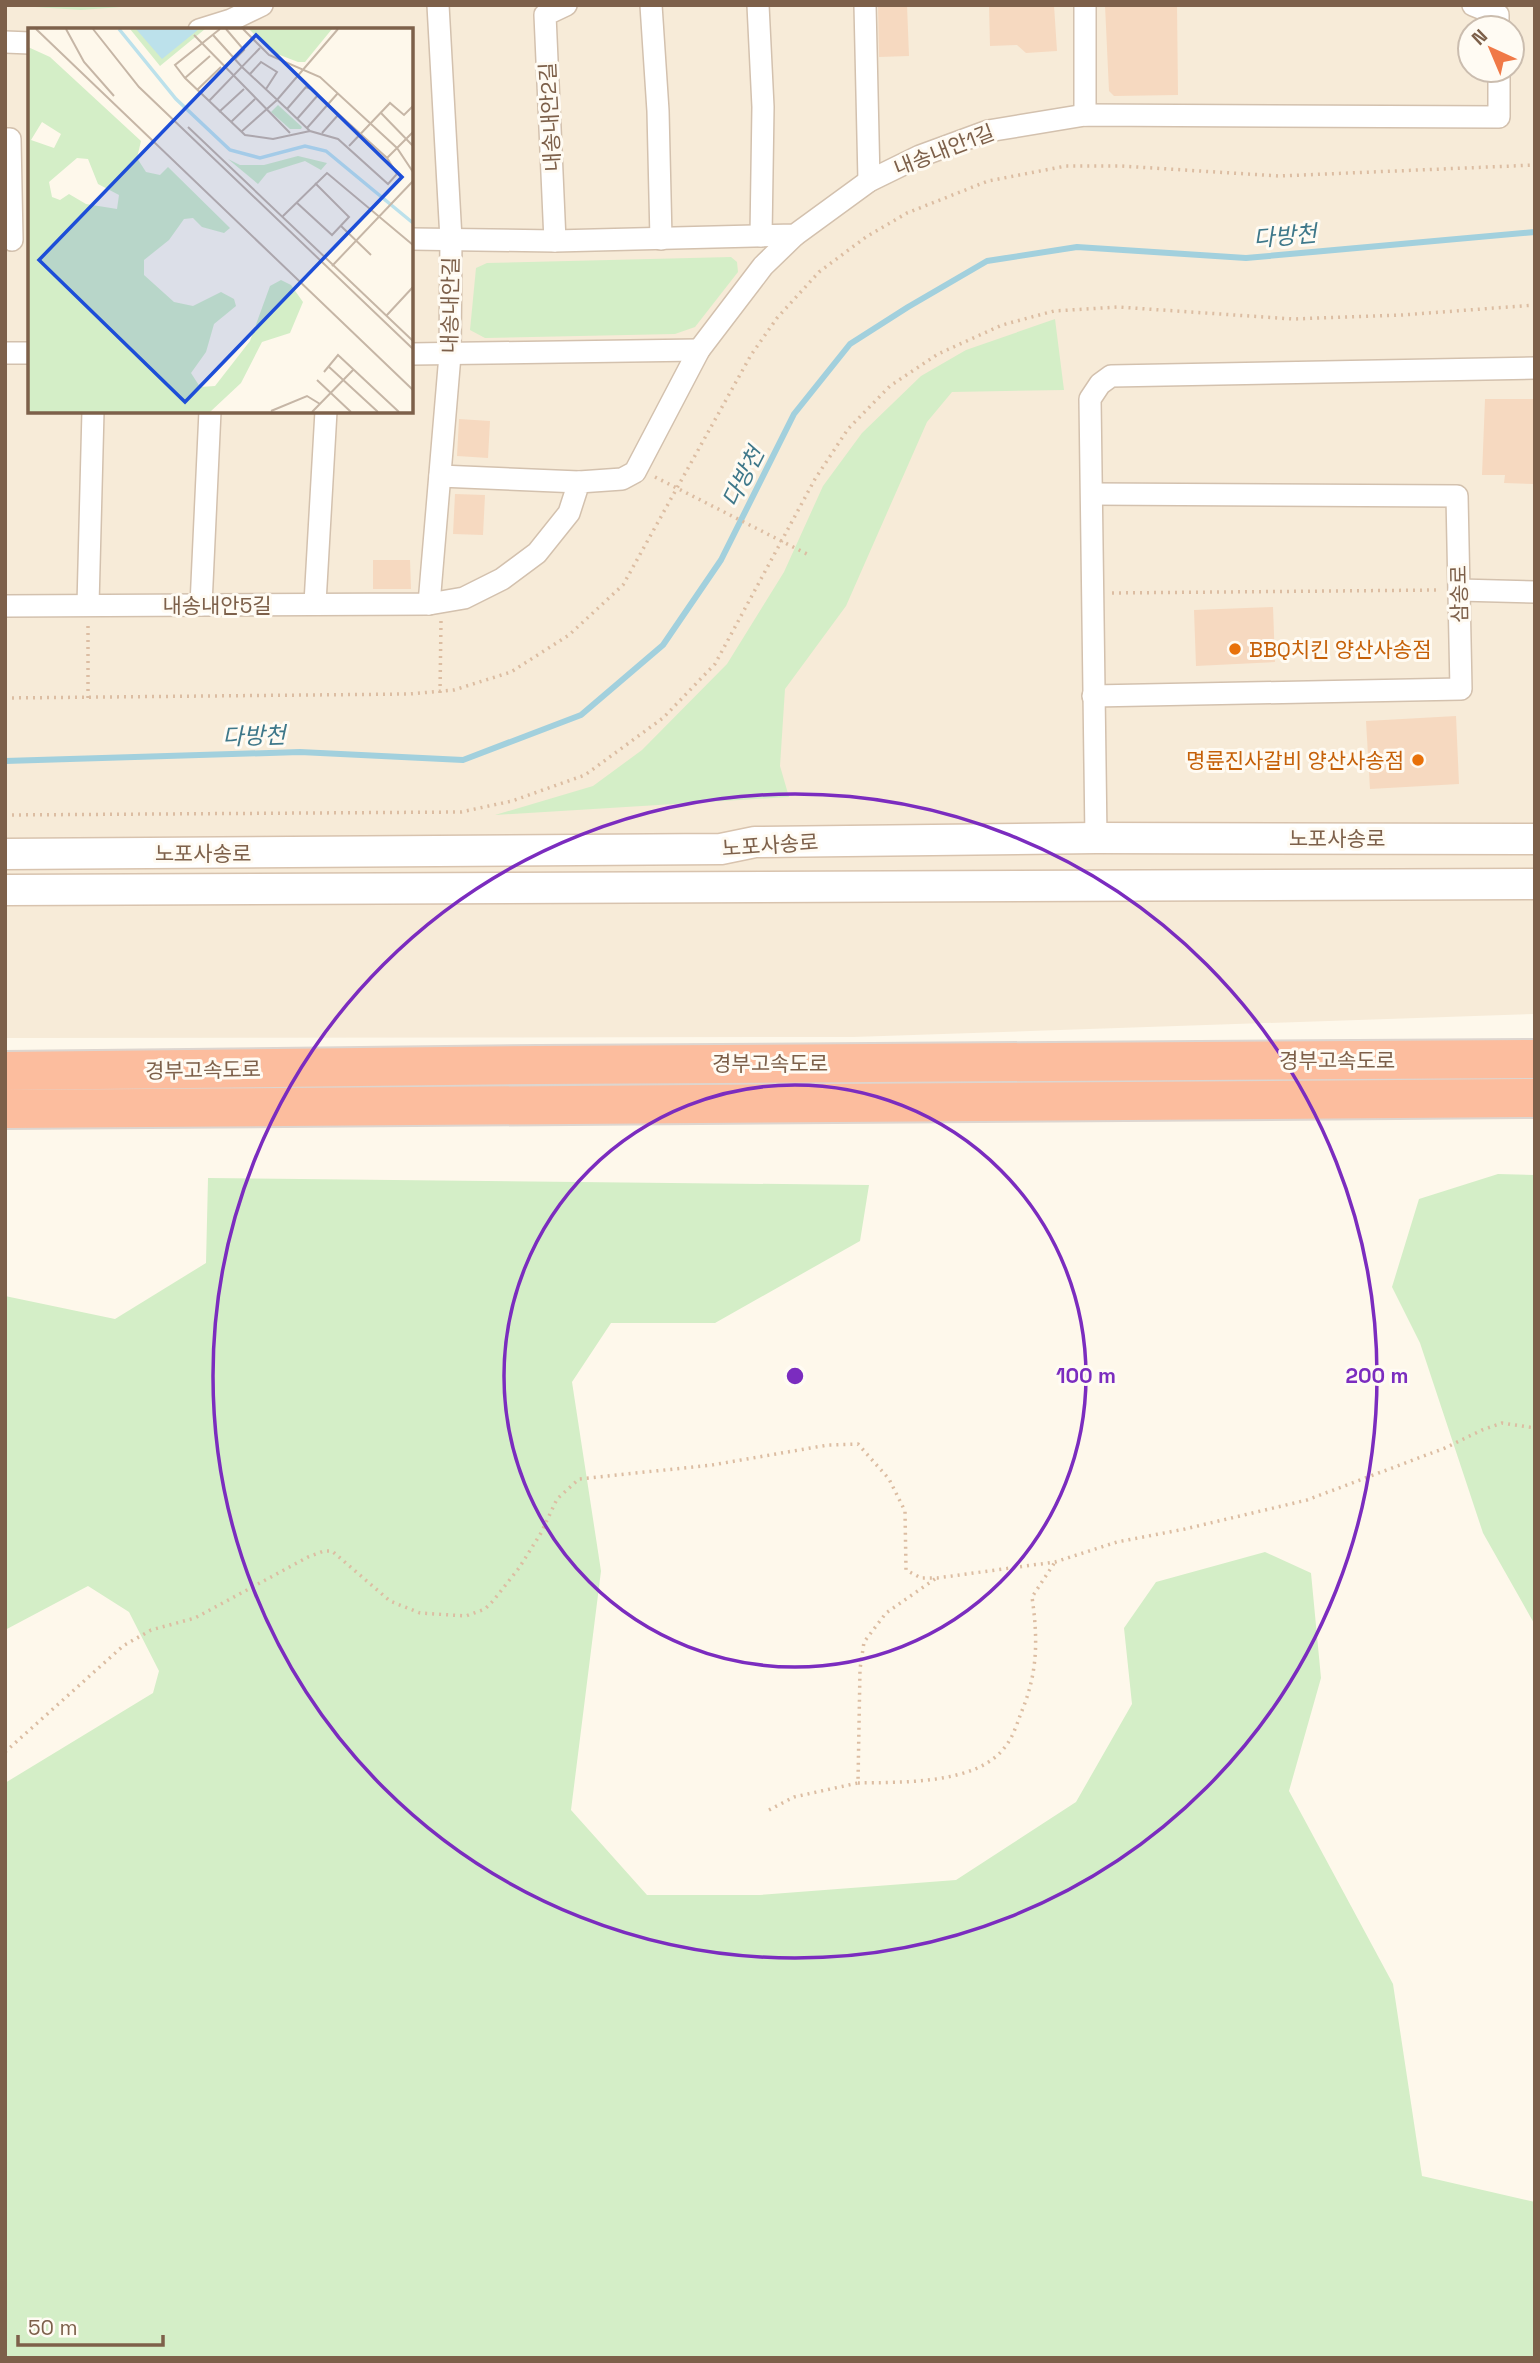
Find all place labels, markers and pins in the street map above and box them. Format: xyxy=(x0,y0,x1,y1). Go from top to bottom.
place label: BBQ치킨 양산사송점 xyxy=(1249,636,1431,663)
marker: BBQ치킨 양산사송점 xyxy=(1227,641,1243,657)
place label: 명륜진사갈비 양산사송점 xyxy=(1186,747,1404,774)
marker: 명륜진사갈비 양산사송점 xyxy=(1410,752,1426,768)
centre of rings xyxy=(783,1364,807,1388)

